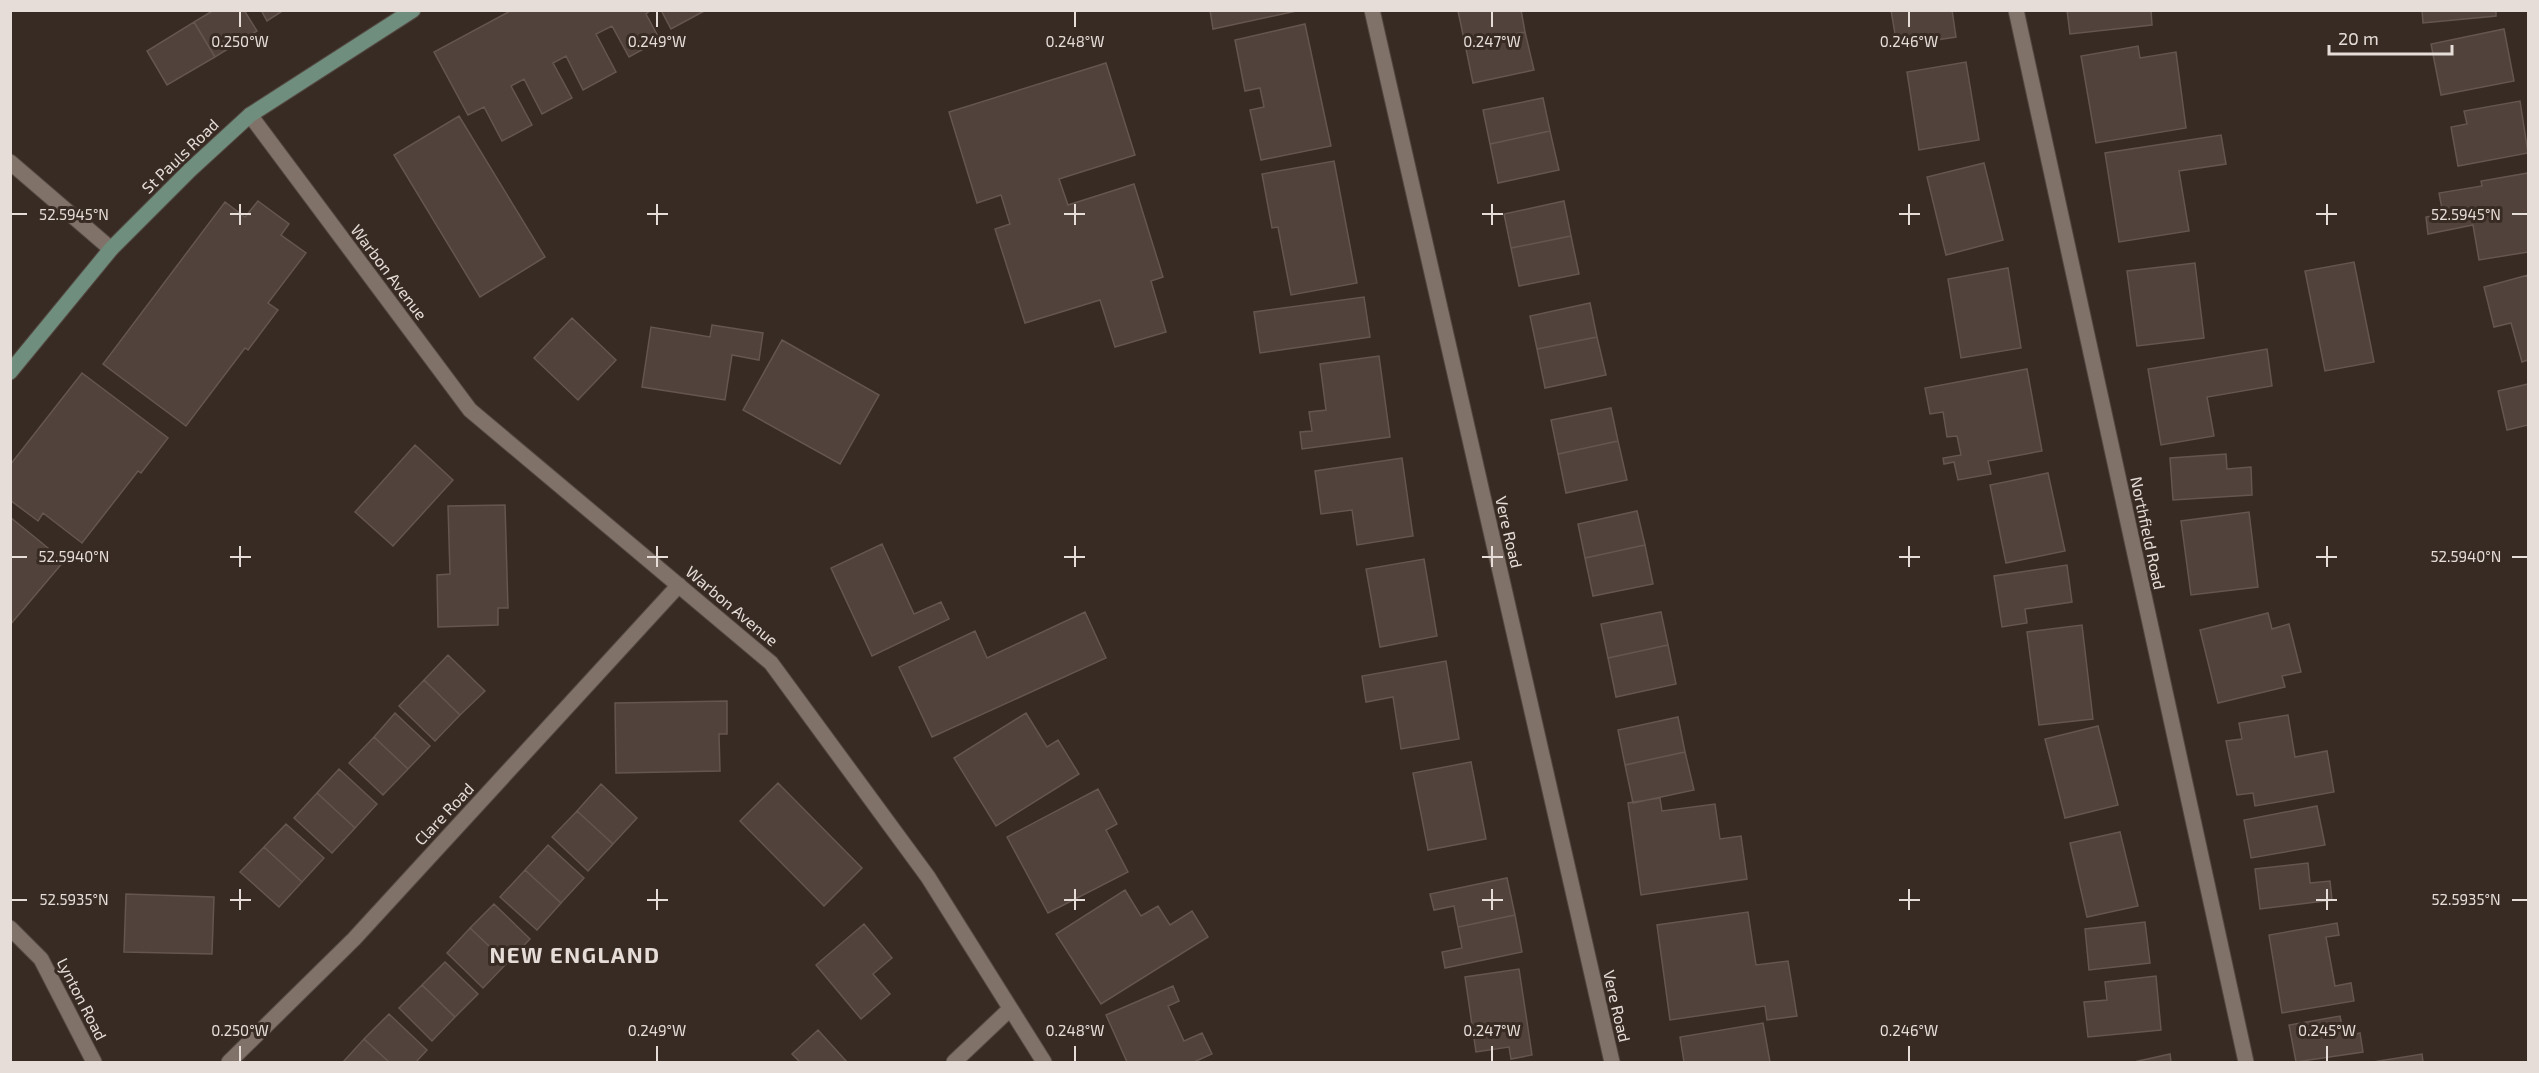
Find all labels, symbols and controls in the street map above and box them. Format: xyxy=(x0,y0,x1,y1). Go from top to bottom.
scale bar xyxy=(2329,18,2452,56)
text: 20 m xyxy=(2338,27,2379,49)
text: 0.250°W xyxy=(211,32,269,50)
text: 0.249°W xyxy=(628,32,686,50)
text: 0.248°W xyxy=(1046,32,1104,50)
text: 0.247°W xyxy=(1463,32,1521,50)
text: 0.246°W xyxy=(1880,32,1938,50)
street label: St Pauls Road xyxy=(137,114,222,197)
text: 52.5945°N xyxy=(39,205,109,223)
text: 52.5945°N xyxy=(2431,205,2501,223)
street label: Warbon Avenue xyxy=(347,220,431,323)
street label: Northfield Road xyxy=(2127,475,2170,591)
street label: Vere Road xyxy=(1492,494,1527,570)
text: 52.5940°N xyxy=(39,547,109,565)
text: 52.5940°N xyxy=(2431,547,2501,565)
street label: Warbon Avenue xyxy=(682,562,782,650)
street label: Clare Road xyxy=(410,779,477,849)
text: 52.5935°N xyxy=(40,890,108,908)
text: 52.5935°N xyxy=(2432,890,2500,908)
district label: NEW ENGLAND xyxy=(489,941,661,967)
street label: Lynton Road xyxy=(54,954,111,1043)
street label: Vere Road xyxy=(1600,968,1635,1044)
text: 0.250°W xyxy=(211,1021,269,1039)
text: 0.249°W xyxy=(628,1021,686,1039)
text: 0.248°W xyxy=(1046,1021,1104,1039)
text: 0.247°W xyxy=(1463,1021,1521,1039)
text: 0.246°W xyxy=(1880,1021,1938,1039)
text: 0.245°W xyxy=(2298,1021,2356,1039)

